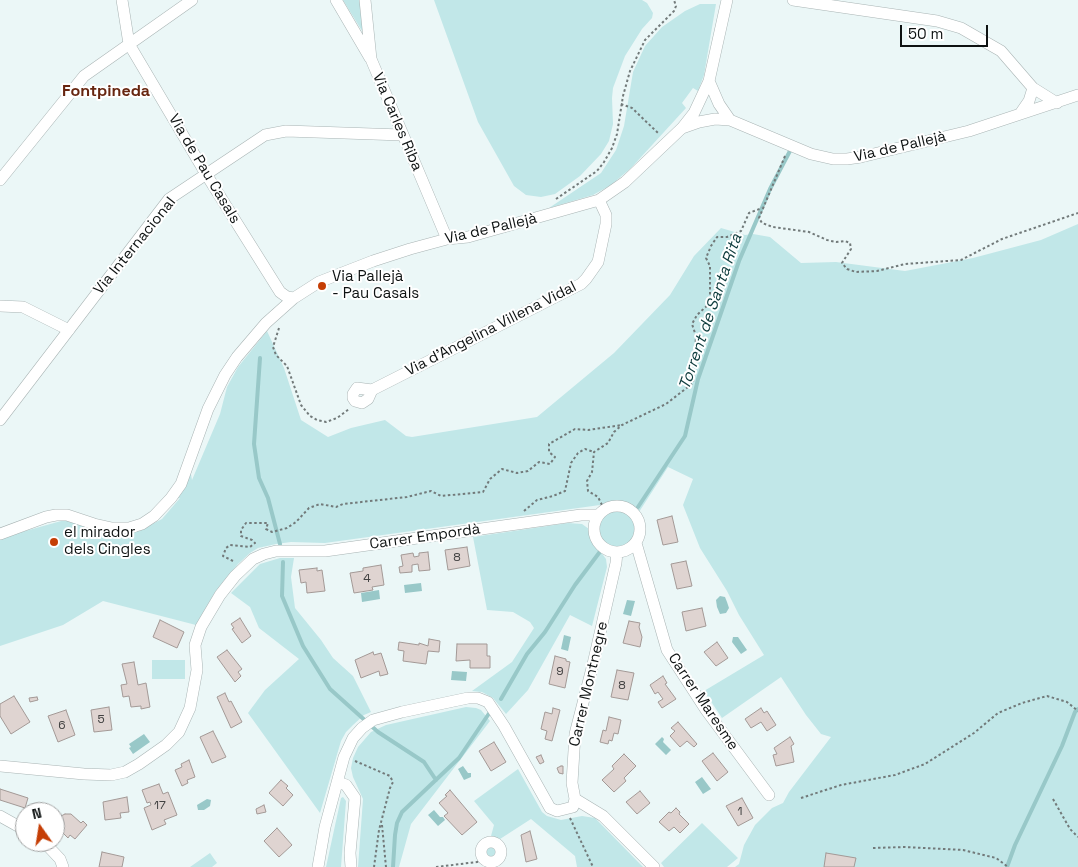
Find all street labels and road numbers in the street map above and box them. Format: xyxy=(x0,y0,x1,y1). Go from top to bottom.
street label: Via Carles Riba xyxy=(368,70,426,174)
street label: Via de Pau Casals xyxy=(164,111,244,227)
street label: Via de Pallejà xyxy=(852,128,948,166)
street label: Via Internacional xyxy=(90,194,180,298)
street label: Via de Pallejà xyxy=(443,210,539,248)
street label: Via d'Angelina Villena Vidal xyxy=(402,278,580,380)
street label: Carrer Empordà xyxy=(368,520,482,554)
street label: Carrer Montnegre xyxy=(566,620,612,748)
street label: Carrer Maresme xyxy=(664,650,742,754)

